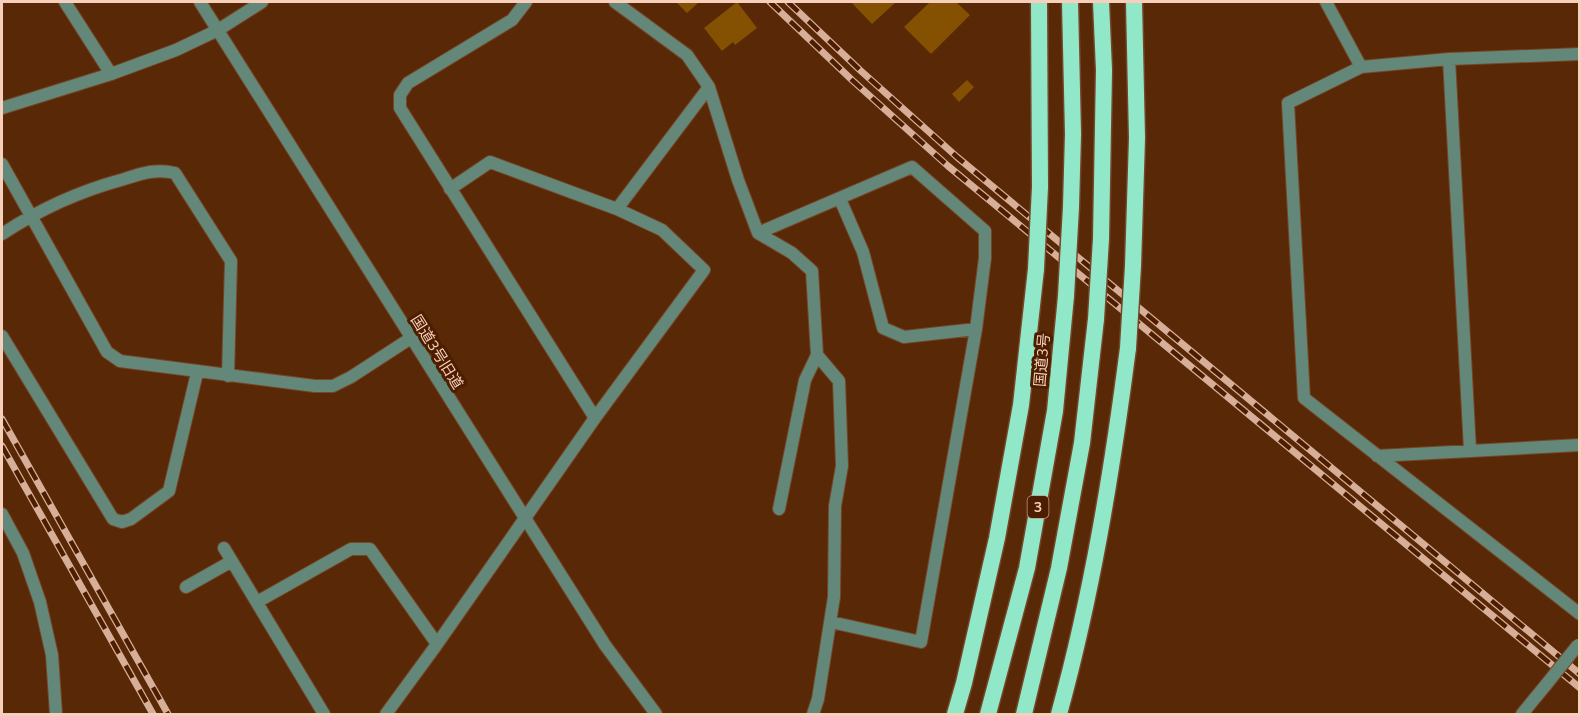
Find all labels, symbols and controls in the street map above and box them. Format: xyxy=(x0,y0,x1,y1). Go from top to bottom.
street label: 国道3号旧道 xyxy=(406,311,468,393)
street label: 国道3号 xyxy=(1030,332,1054,388)
road number: 3 xyxy=(1028,496,1048,518)

